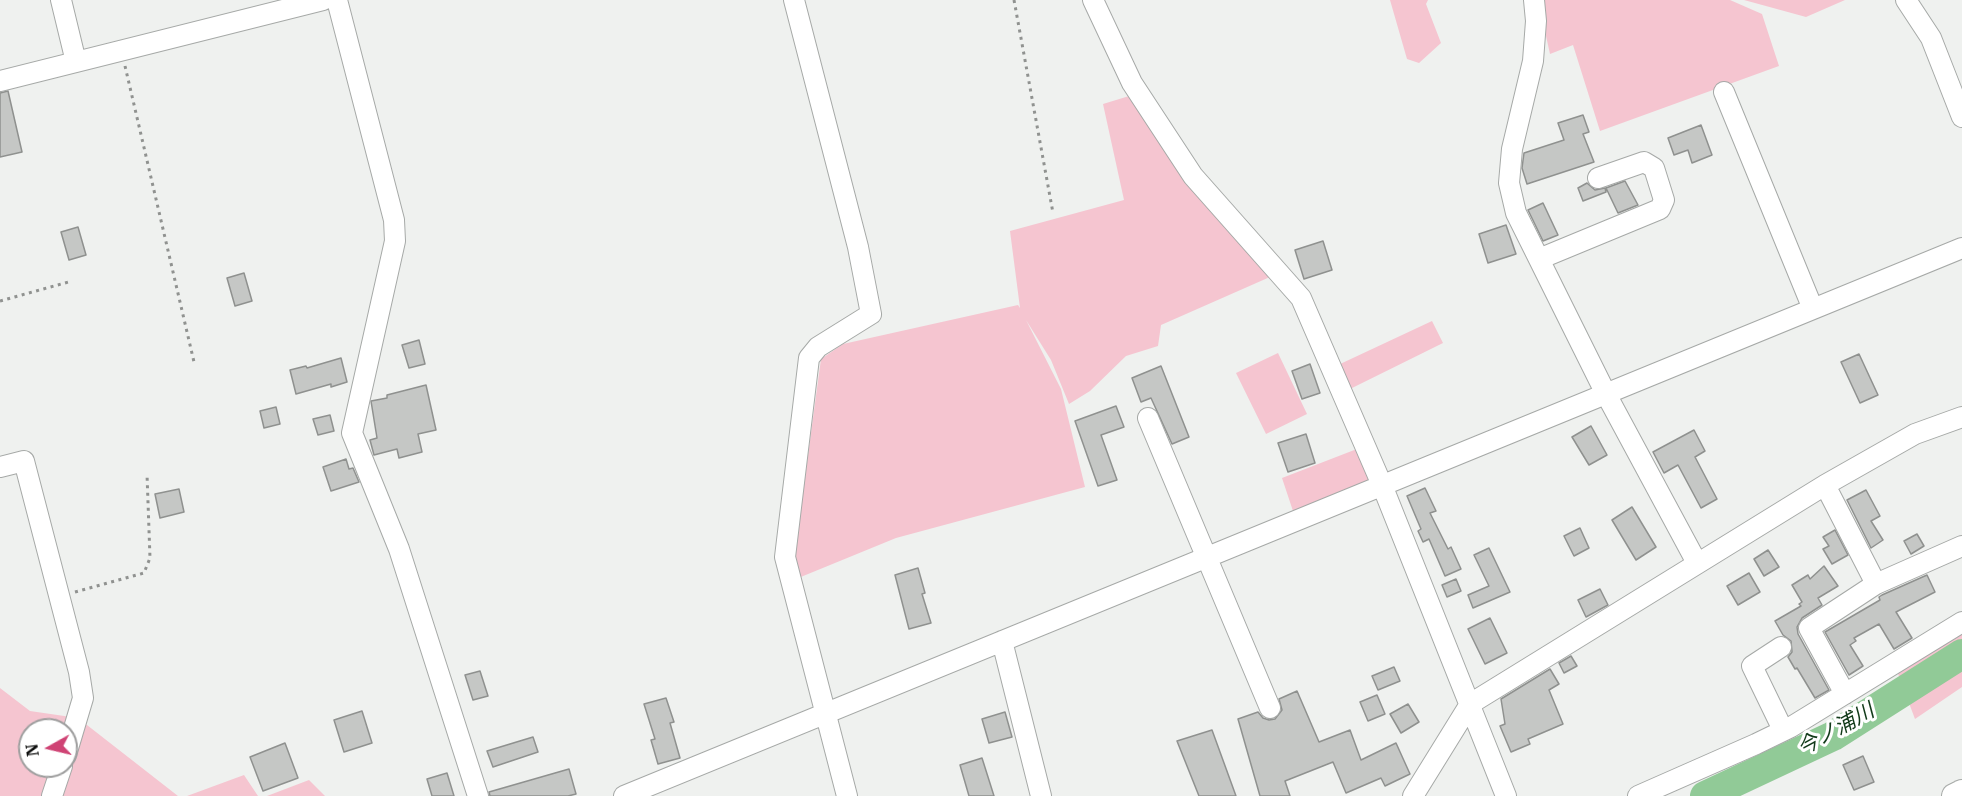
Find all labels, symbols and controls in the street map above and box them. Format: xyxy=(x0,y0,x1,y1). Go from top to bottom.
water label: 今ノ浦川 xyxy=(1793,699,1879,761)
north arrow xyxy=(18,718,78,778)
text: N xyxy=(21,743,43,758)

